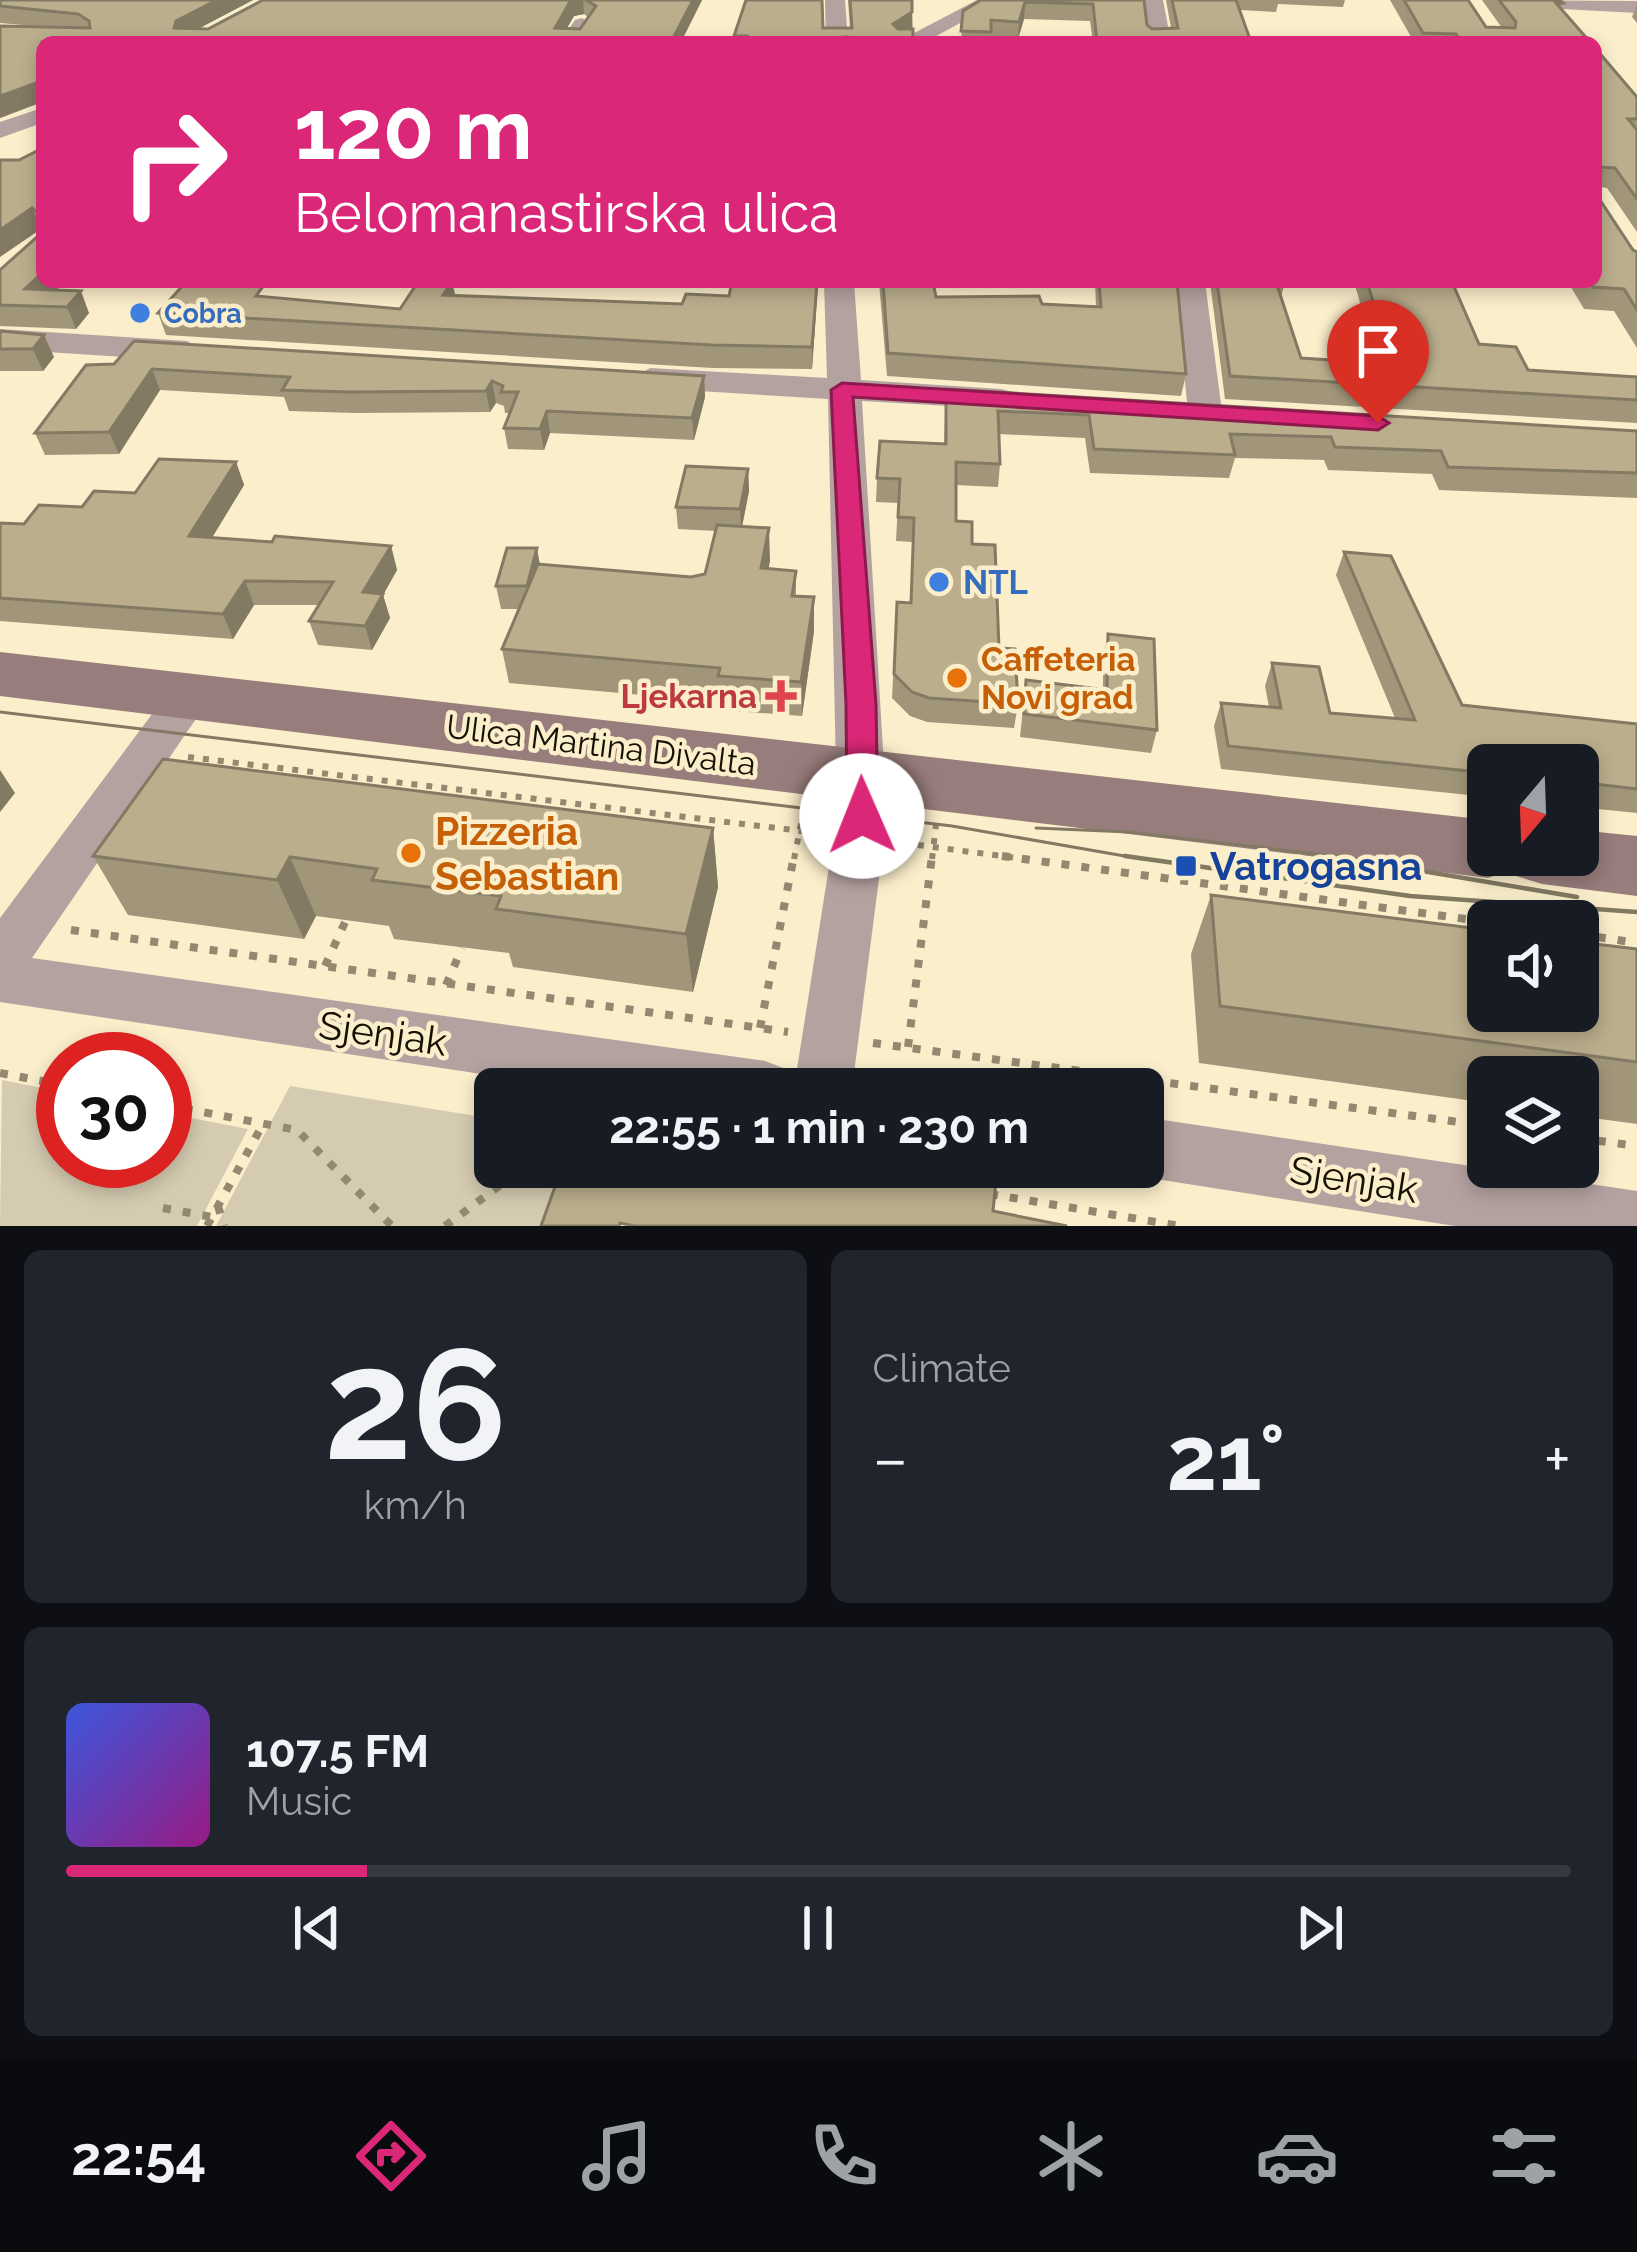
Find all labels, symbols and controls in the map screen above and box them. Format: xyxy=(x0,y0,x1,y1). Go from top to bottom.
text: 120 m xyxy=(294,80,533,179)
icon: right xyxy=(96,84,252,240)
text: Belomanastirska ulica xyxy=(294,181,839,245)
place label: Cobra xyxy=(164,298,242,329)
marker: Cobra xyxy=(127,300,153,326)
pin xyxy=(1327,300,1429,423)
icon: arrive xyxy=(1345,318,1411,384)
place label: NTL xyxy=(963,563,1028,602)
marker: NTL xyxy=(926,569,952,595)
place label: Caffeteria Novi grad xyxy=(981,640,1135,717)
marker: Caffeteria Novi grad xyxy=(944,665,970,691)
place label: Ljekarna xyxy=(621,677,757,716)
marker: Ljekarna xyxy=(768,683,794,709)
street label: Ulica Martina Divalta xyxy=(444,707,758,783)
north arrow xyxy=(1467,744,1599,876)
map controls xyxy=(1467,744,1599,1188)
position arrow xyxy=(799,753,925,879)
place label: Pizzeria Sebastian xyxy=(435,808,619,899)
marker: Pizzeria Sebastian xyxy=(398,840,424,866)
place label: Vatrogasna xyxy=(1210,843,1422,889)
marker: Vatrogasna xyxy=(1173,853,1199,879)
button: sound xyxy=(1467,900,1599,1032)
street label: Sjenjak xyxy=(316,1001,450,1065)
speed limit sign: 30 xyxy=(36,1032,192,1188)
button: layers xyxy=(1467,1056,1599,1188)
text: 22:55 · 1 min · 230 m xyxy=(609,1101,1029,1154)
street label: Sjenjak xyxy=(1287,1146,1422,1212)
text: 26 xyxy=(324,1312,507,1496)
text: Climate xyxy=(873,1345,1011,1391)
text: 21° xyxy=(1166,1405,1285,1511)
text: − xyxy=(873,1420,908,1497)
text: + xyxy=(1544,1420,1571,1497)
text: km/h xyxy=(364,1482,467,1528)
text: 107.5 FM xyxy=(246,1725,429,1778)
text: Music xyxy=(246,1778,352,1824)
icon: previous xyxy=(284,1895,350,1961)
icon: pause xyxy=(785,1895,851,1961)
icon: next xyxy=(1287,1895,1353,1961)
icon: directions xyxy=(349,2114,433,2198)
icon: music xyxy=(575,2114,659,2198)
icon: phone xyxy=(802,2114,886,2198)
icon: climate xyxy=(1029,2114,1113,2198)
icon: car xyxy=(1255,2114,1339,2198)
icon: filters xyxy=(1482,2114,1566,2198)
text: 22:54 xyxy=(71,2124,206,2188)

